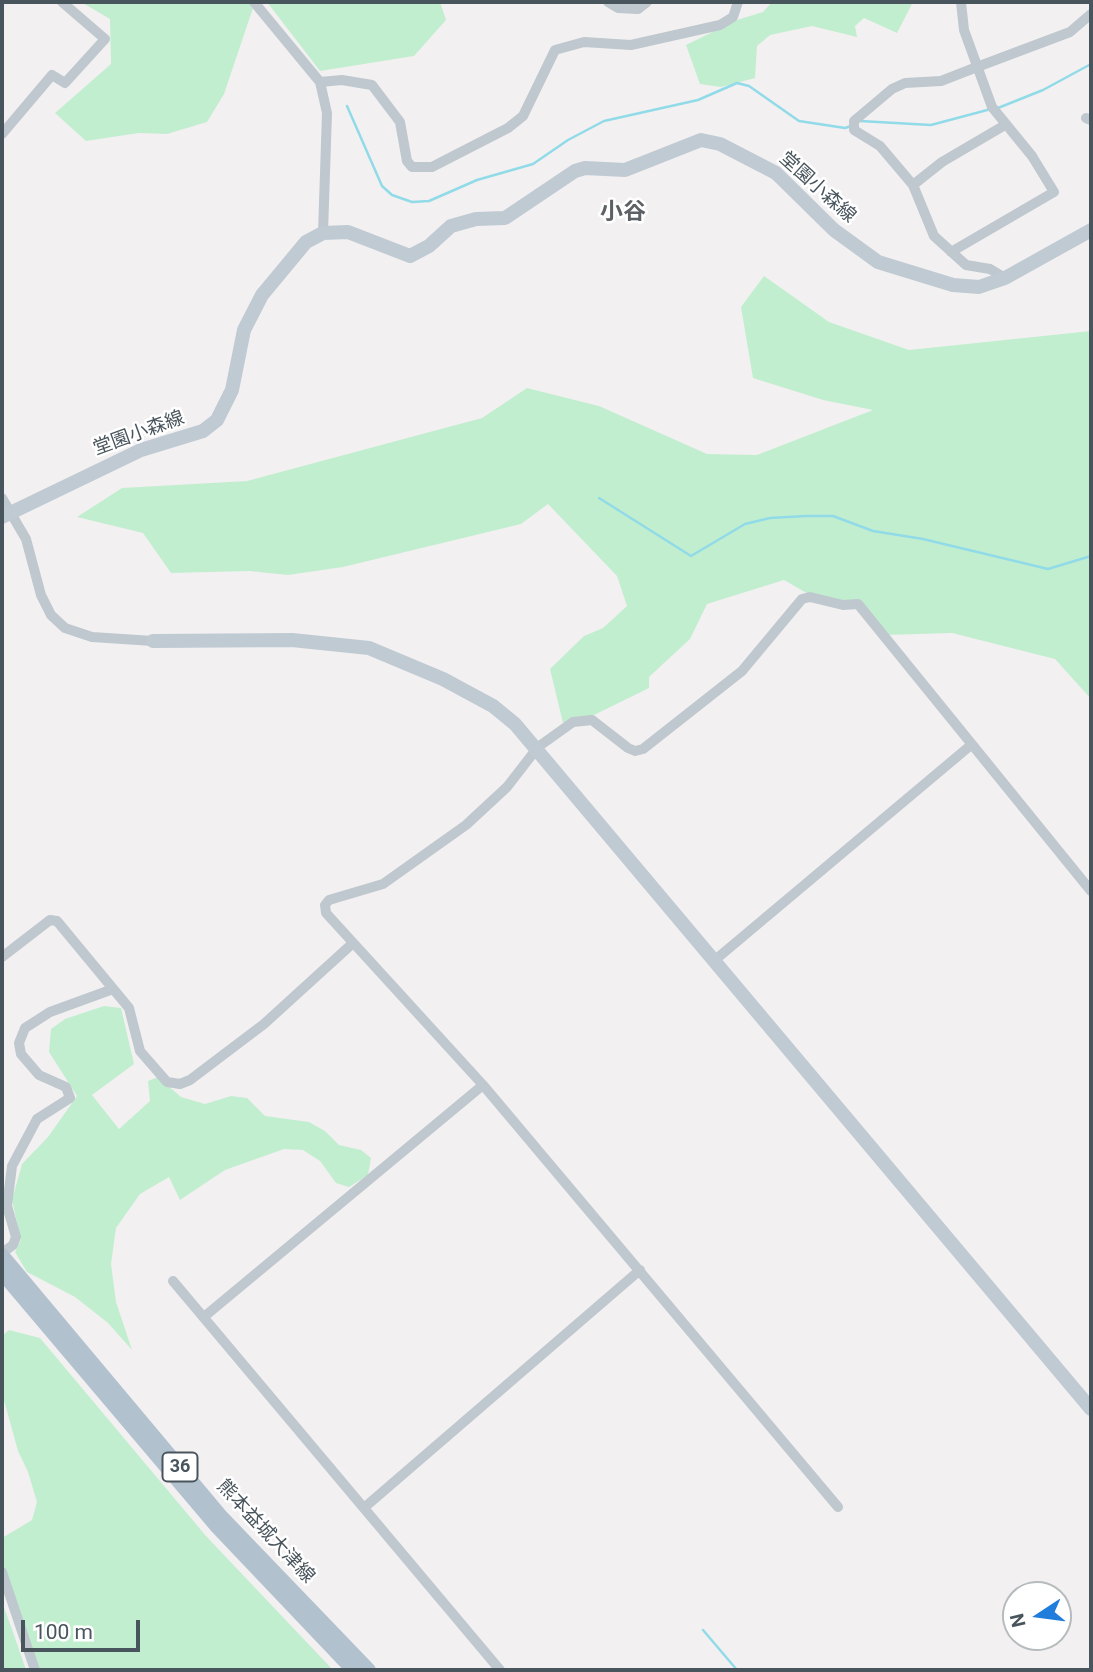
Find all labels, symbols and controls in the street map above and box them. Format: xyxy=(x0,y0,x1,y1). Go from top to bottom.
street label: 堂園小森線 xyxy=(774,148,860,228)
district label: 小谷 xyxy=(600,199,646,227)
street label: 堂園小森線 xyxy=(90,407,188,461)
road number: 36 xyxy=(162,1452,198,1482)
street label: 熊本益城大津線 xyxy=(211,1476,319,1588)
north arrow xyxy=(1002,1581,1072,1651)
scale bar xyxy=(24,1606,144,1650)
text: N xyxy=(1005,1611,1031,1630)
text: 100 m xyxy=(34,1620,93,1644)

